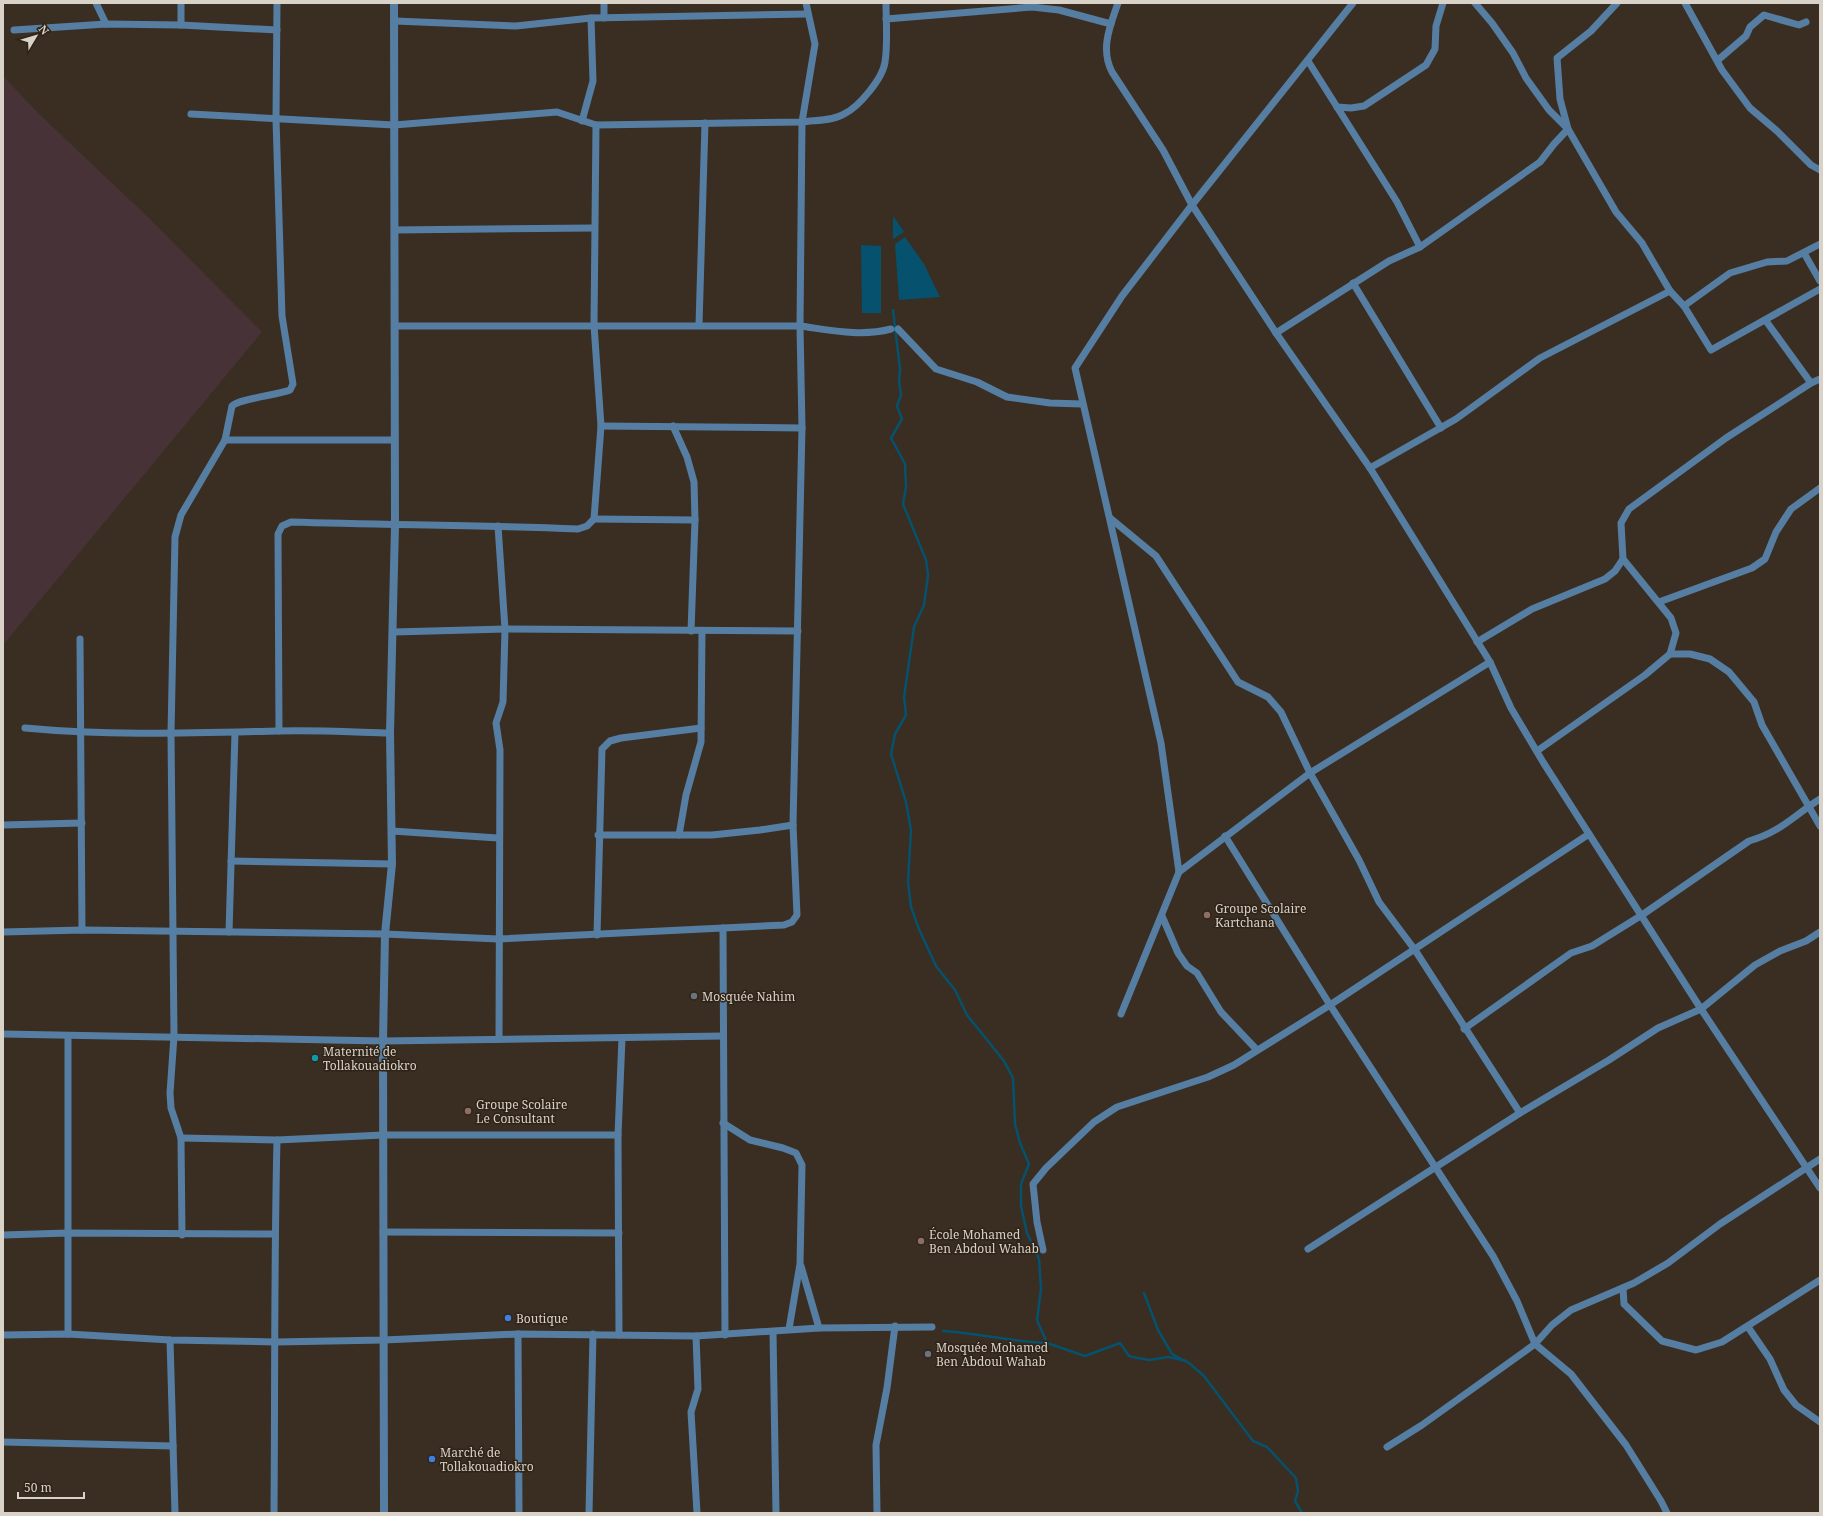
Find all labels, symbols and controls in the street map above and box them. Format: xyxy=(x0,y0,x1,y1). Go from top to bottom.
north arrow xyxy=(16,16,56,56)
text: N xyxy=(36,22,53,38)
place label: Groupe Scolaire Kartchana xyxy=(1215,900,1306,931)
marker: Groupe Scolaire Kartchana xyxy=(1202,910,1212,920)
place label: Mosquée Nahim xyxy=(702,988,795,1005)
marker: Mosquée Nahim xyxy=(689,991,699,1001)
place label: Maternité de Tollakouadiokro xyxy=(323,1043,417,1074)
marker: Maternité de Tollakouadiokro xyxy=(310,1053,320,1063)
place label: Groupe Scolaire Le Consultant xyxy=(476,1096,567,1127)
marker: Groupe Scolaire Le Consultant xyxy=(463,1106,473,1116)
place label: École Mohamed Ben Abdoul Wahab xyxy=(929,1226,1039,1257)
marker: École Mohamed Ben Abdoul Wahab xyxy=(916,1236,926,1246)
place label: Boutique xyxy=(516,1310,568,1327)
marker: Boutique xyxy=(503,1313,513,1323)
place label: Mosquée Mohamed Ben Abdoul Wahab xyxy=(936,1339,1049,1370)
marker: Mosquée Mohamed Ben Abdoul Wahab xyxy=(923,1349,933,1359)
place label: Marché de Tollakouadiokro xyxy=(440,1444,534,1475)
marker: Marché de Tollakouadiokro xyxy=(427,1454,437,1464)
scale bar xyxy=(18,1474,84,1500)
text: 50 m xyxy=(24,1479,52,1496)

